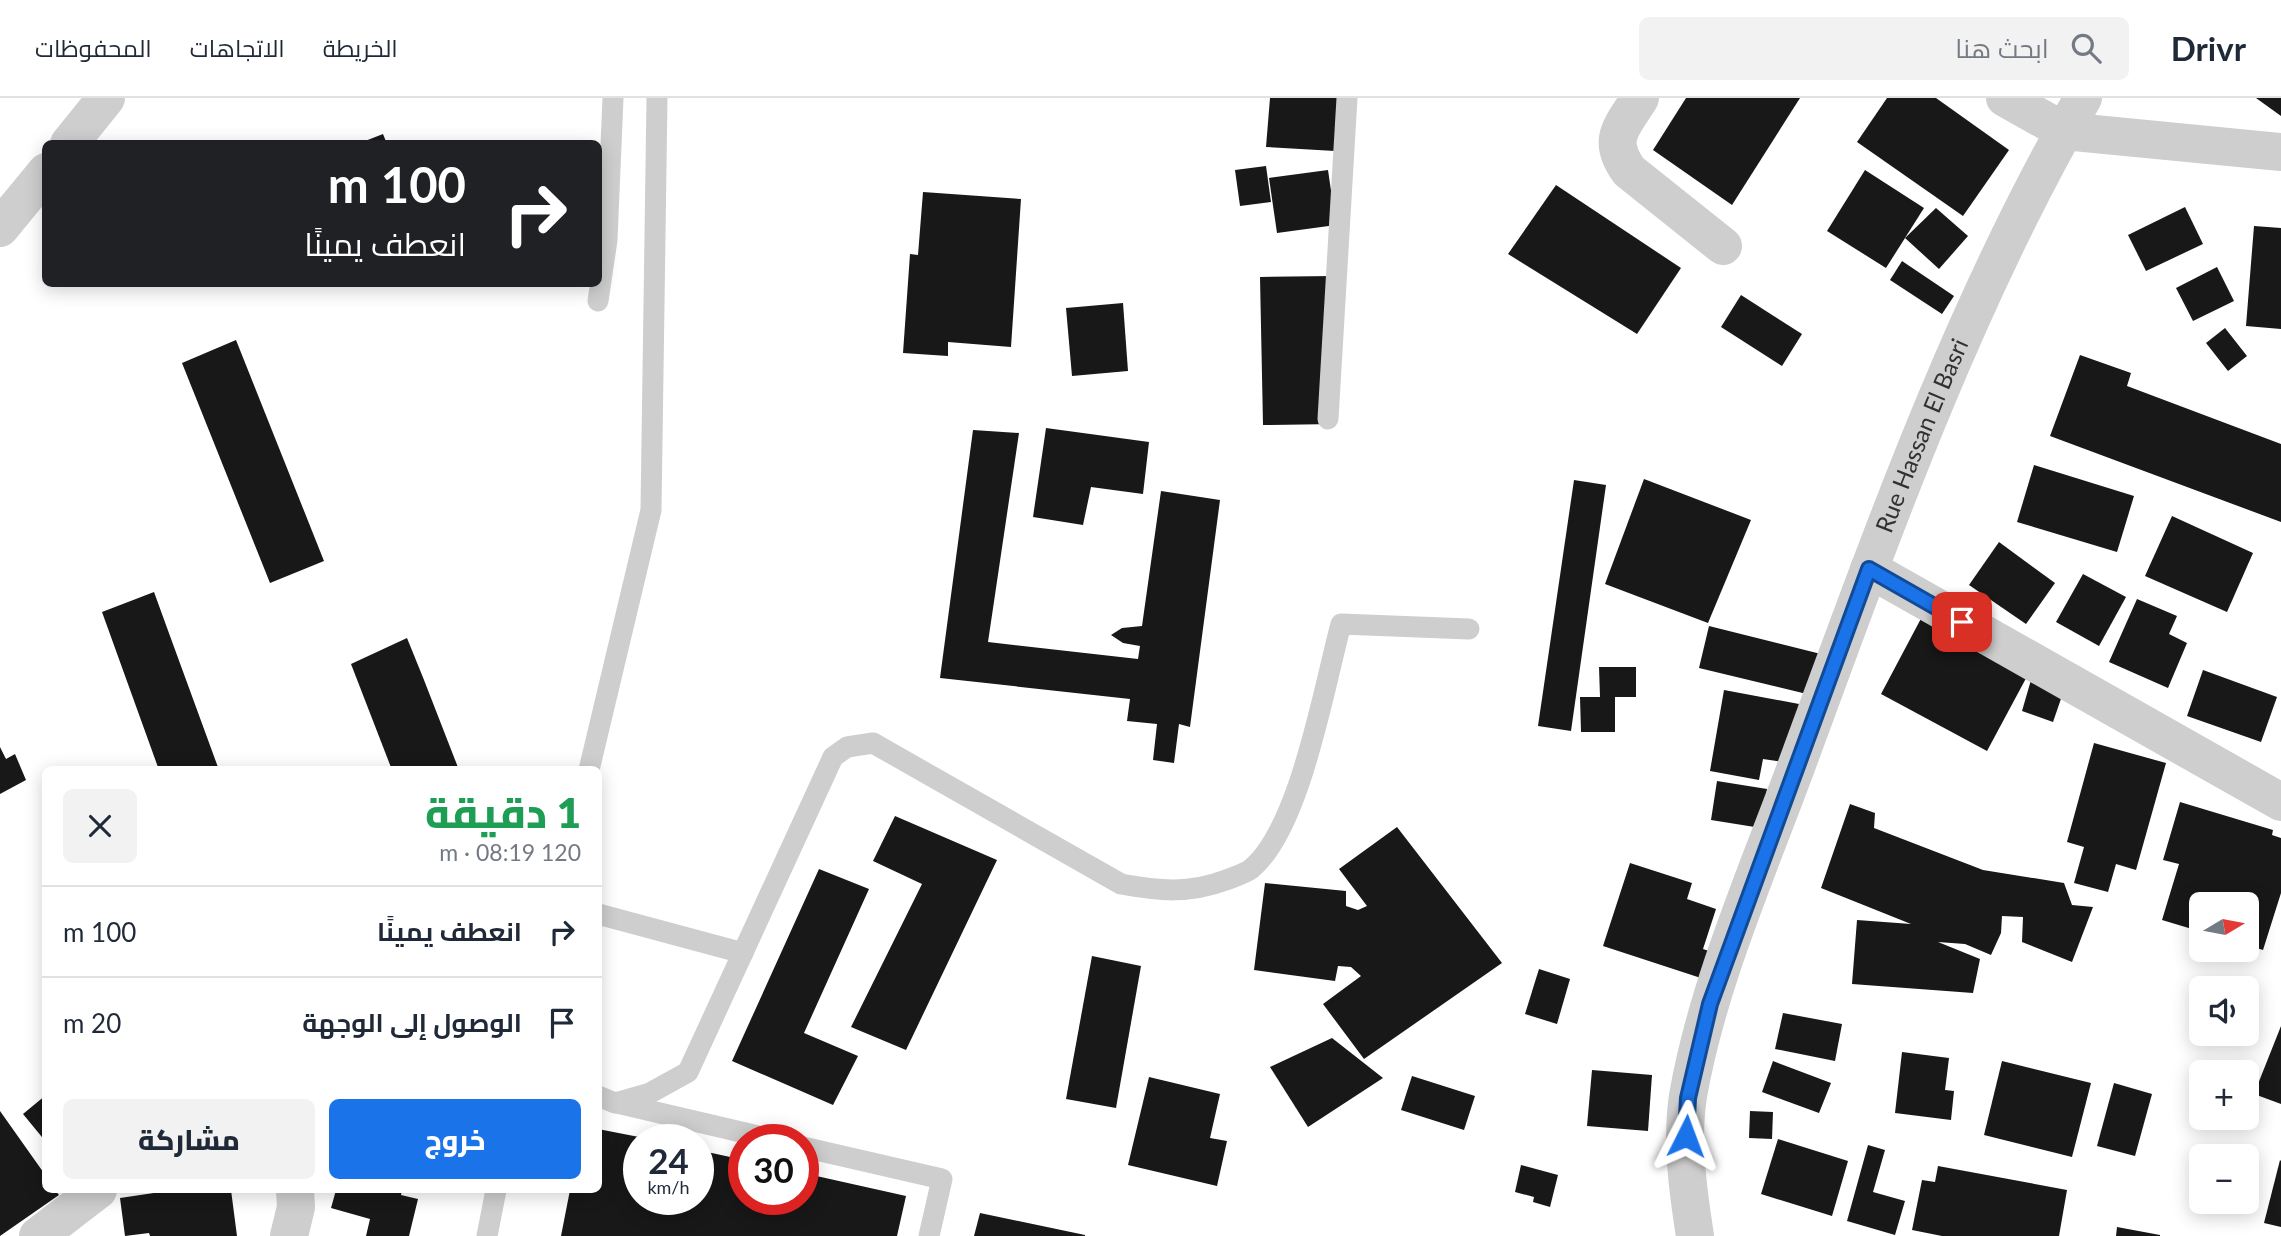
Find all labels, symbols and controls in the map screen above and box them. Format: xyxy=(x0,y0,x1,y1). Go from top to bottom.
search box xyxy=(1639,17,2129,80)
text: Drivr xyxy=(2171,28,2246,68)
icon: search xyxy=(2067,29,2105,67)
text: ابحث هنا xyxy=(1955,32,2049,64)
text: المحفوظات xyxy=(35,33,152,62)
text: الاتجاهات xyxy=(190,33,285,62)
text: الخريطة xyxy=(323,33,398,62)
text: 100 m xyxy=(328,155,466,213)
icon: right xyxy=(490,168,581,259)
text: انعطف يمينًا xyxy=(304,224,466,263)
street label: Rue Hassan El Basri xyxy=(1869,334,1973,536)
pin xyxy=(1932,592,1992,652)
icon: arrive xyxy=(1943,603,1981,641)
text: 1 دقيقة xyxy=(425,787,581,837)
button: close xyxy=(63,789,137,863)
text: 120 m · 08:19 xyxy=(439,838,581,866)
north arrow xyxy=(2189,892,2259,962)
map controls xyxy=(2189,892,2259,1214)
icon: right xyxy=(543,913,581,951)
text: انعطف يمينًا xyxy=(377,915,522,947)
text: 100 m xyxy=(63,916,136,948)
button: sound xyxy=(2189,976,2259,1046)
icon: arrive xyxy=(543,1004,581,1042)
text: الوصول إلى الوجهة xyxy=(302,1006,522,1038)
text: 20 m xyxy=(63,1007,121,1039)
button: + xyxy=(2189,1060,2259,1130)
button: مشاركة xyxy=(63,1099,315,1179)
button: خروج xyxy=(329,1099,581,1179)
position arrow xyxy=(1649,1099,1723,1173)
speed limit sign: 30 xyxy=(728,1124,819,1215)
text: 24 xyxy=(648,1139,689,1181)
button: − xyxy=(2189,1144,2259,1214)
text: km/h xyxy=(647,1176,690,1198)

